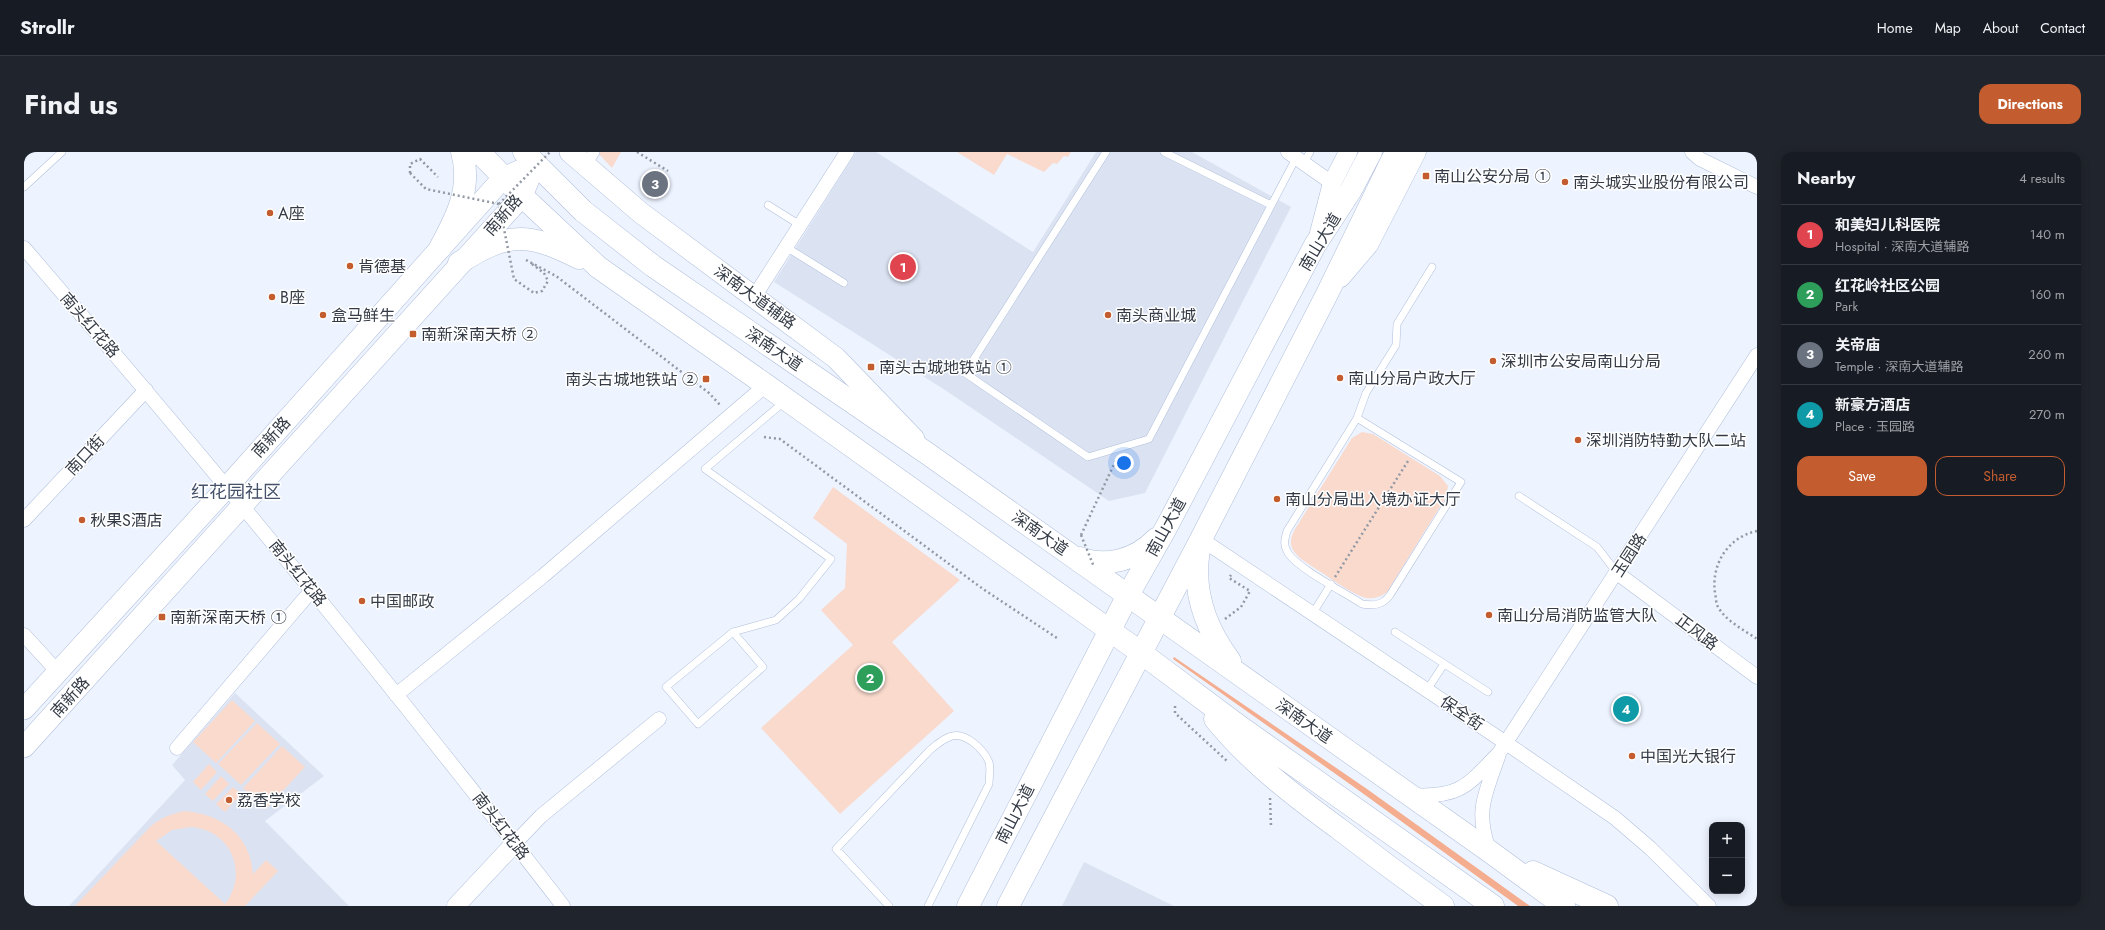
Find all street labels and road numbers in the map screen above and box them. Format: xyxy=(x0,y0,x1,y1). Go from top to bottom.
street label: 南新路 xyxy=(479,189,527,241)
street label: 南山大道 xyxy=(1294,209,1346,275)
street label: 深南大道辅路 xyxy=(709,259,801,335)
street label: 南头红花路 xyxy=(55,287,125,363)
street label: 深南大道 xyxy=(741,322,807,376)
street label: 南新路 xyxy=(246,411,296,463)
street label: 南口街 xyxy=(60,430,110,480)
street label: 南山大道 xyxy=(1140,493,1192,561)
street label: 深南大道 xyxy=(1007,505,1073,561)
street label: 玉园路 xyxy=(1606,529,1652,581)
street label: 南头红花路 xyxy=(264,535,332,611)
street label: 正风路 xyxy=(1671,608,1723,656)
street label: 南新路 xyxy=(45,671,95,723)
street label: 保全街 xyxy=(1436,690,1488,736)
street label: 深南大道 xyxy=(1271,693,1337,749)
street label: 南山大道 xyxy=(990,780,1040,848)
street label: 南头红花路 xyxy=(467,787,535,865)

